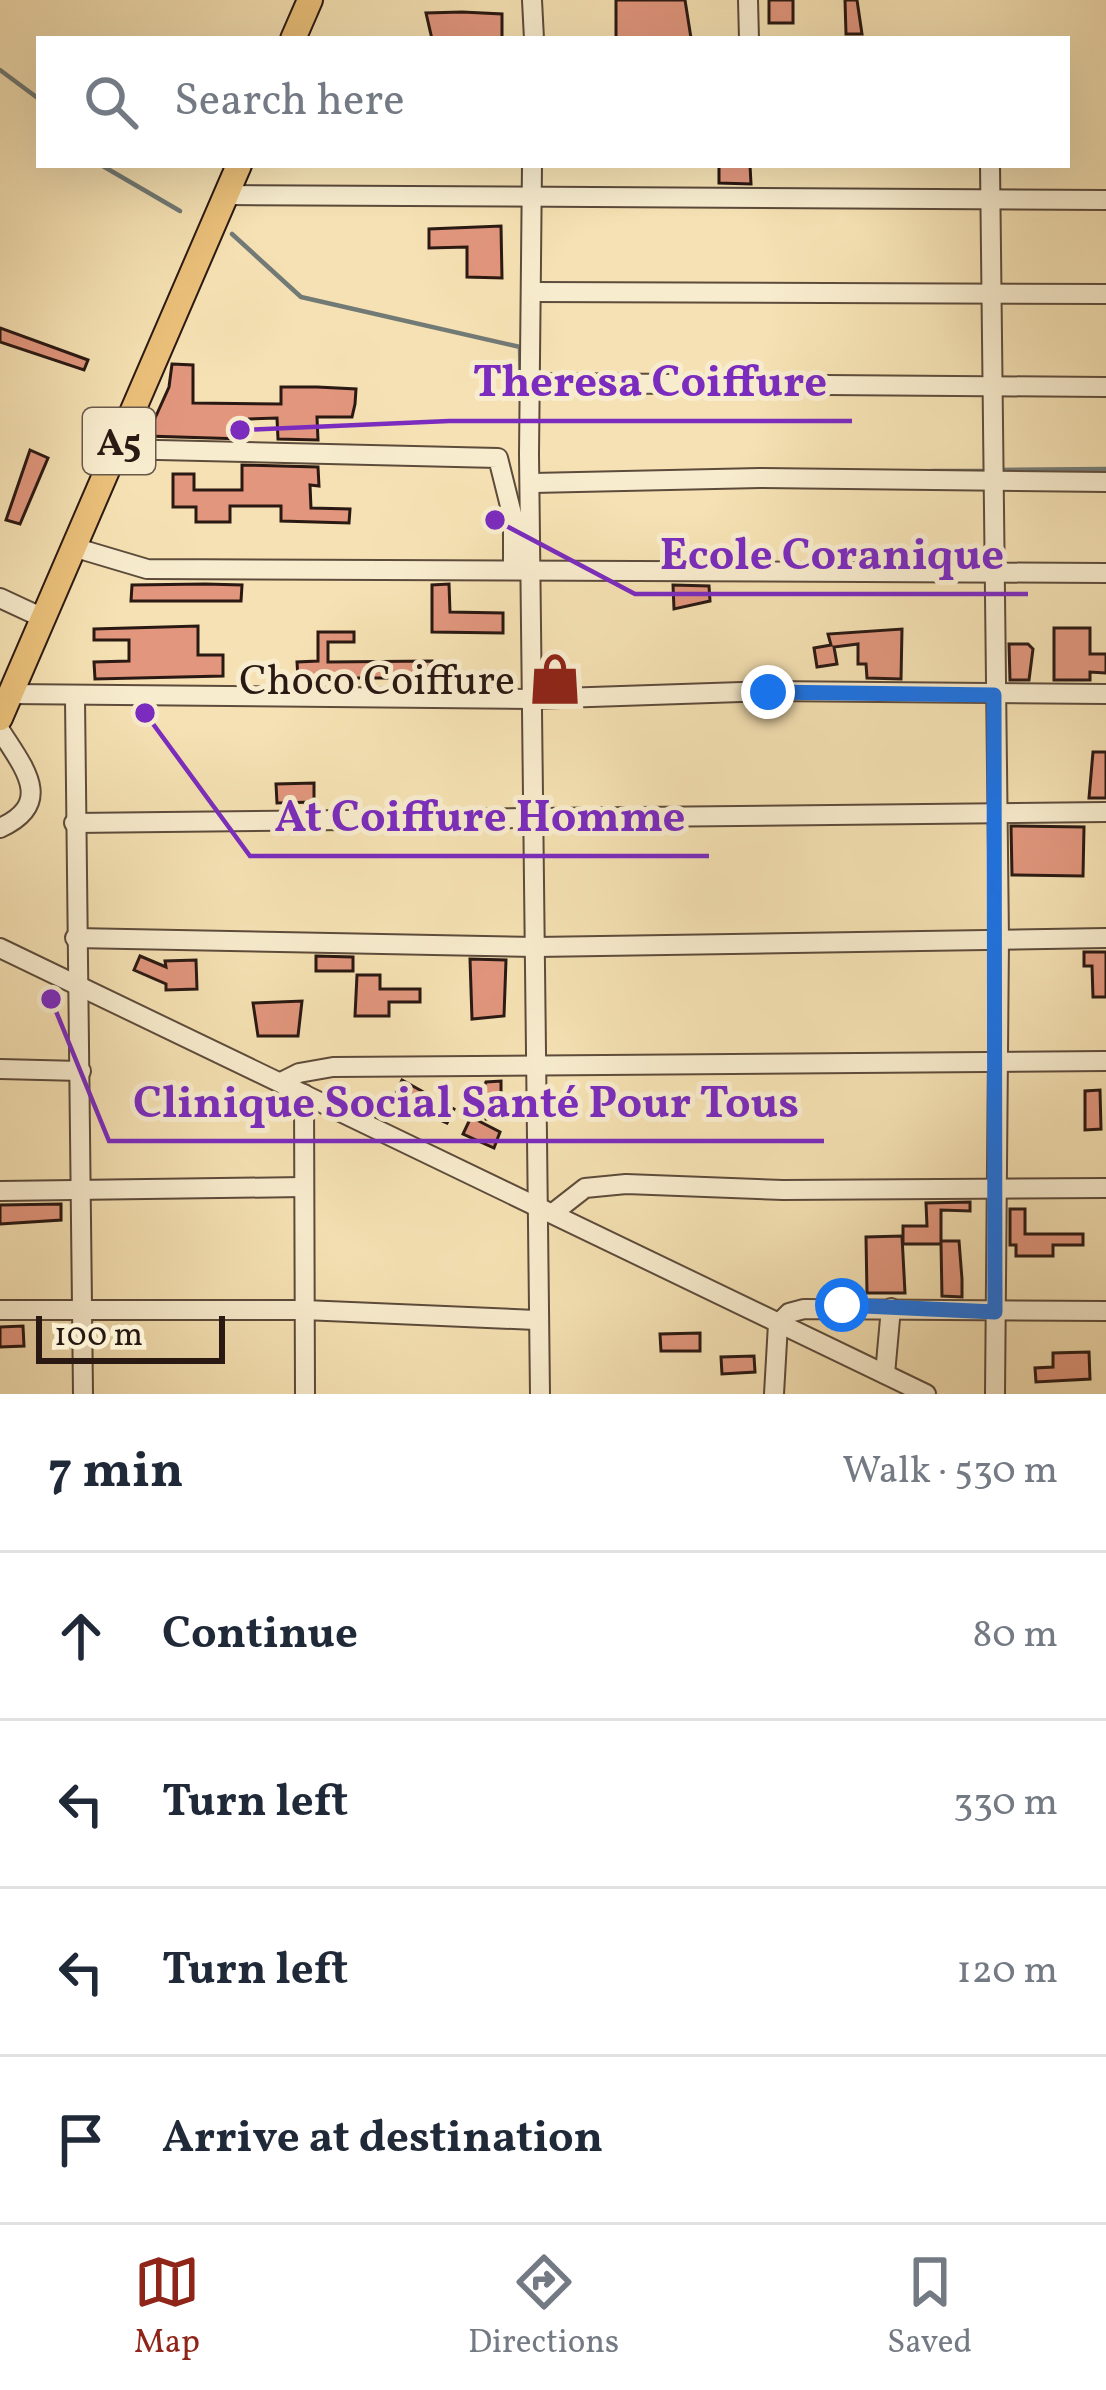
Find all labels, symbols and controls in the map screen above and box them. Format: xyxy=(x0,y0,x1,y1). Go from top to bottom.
search box xyxy=(36,36,1070,168)
icon: search xyxy=(78,69,144,135)
text: Search here xyxy=(174,71,405,134)
callout: Theresa Coiffure xyxy=(449,340,852,421)
text: Theresa Coiffure xyxy=(473,353,827,416)
road number: A5 xyxy=(83,408,155,474)
callout: Ecole Coranique xyxy=(635,513,1028,594)
text: Ecole Coranique xyxy=(660,526,1004,589)
shop icon: Choco Coiffure xyxy=(526,650,584,708)
place label: Choco Coiffure xyxy=(239,654,515,713)
route end xyxy=(741,665,795,719)
callout: At Coiffure Homme xyxy=(250,775,709,856)
text: At Coiffure Homme xyxy=(274,788,686,851)
callout: Clinique Social Santé Pour Tous xyxy=(109,1060,824,1141)
text: Clinique Social Santé Pour Tous xyxy=(133,1074,799,1137)
route start xyxy=(815,1278,869,1332)
scale bar xyxy=(36,1310,225,1363)
text: 100 m xyxy=(54,1314,143,1360)
text: 7 min xyxy=(48,1437,184,1508)
text: Walk · 530 m xyxy=(842,1445,1058,1499)
icon: ahead xyxy=(48,1603,114,1669)
text: Continue xyxy=(162,1604,358,1667)
text: 80 m xyxy=(972,1609,1058,1663)
icon: left xyxy=(48,1771,114,1837)
text: Turn left xyxy=(162,1772,348,1835)
text: 330 m xyxy=(953,1777,1058,1831)
icon: left xyxy=(48,1939,114,2005)
text: Turn left xyxy=(162,1940,348,2003)
text: 120 m xyxy=(957,1945,1058,1999)
icon: arrive xyxy=(48,2107,114,2173)
text: Arrive at destination xyxy=(162,2108,603,2171)
tab: Map xyxy=(134,2249,200,2367)
tab: Directions xyxy=(468,2249,619,2367)
tab: Saved xyxy=(887,2249,972,2367)

